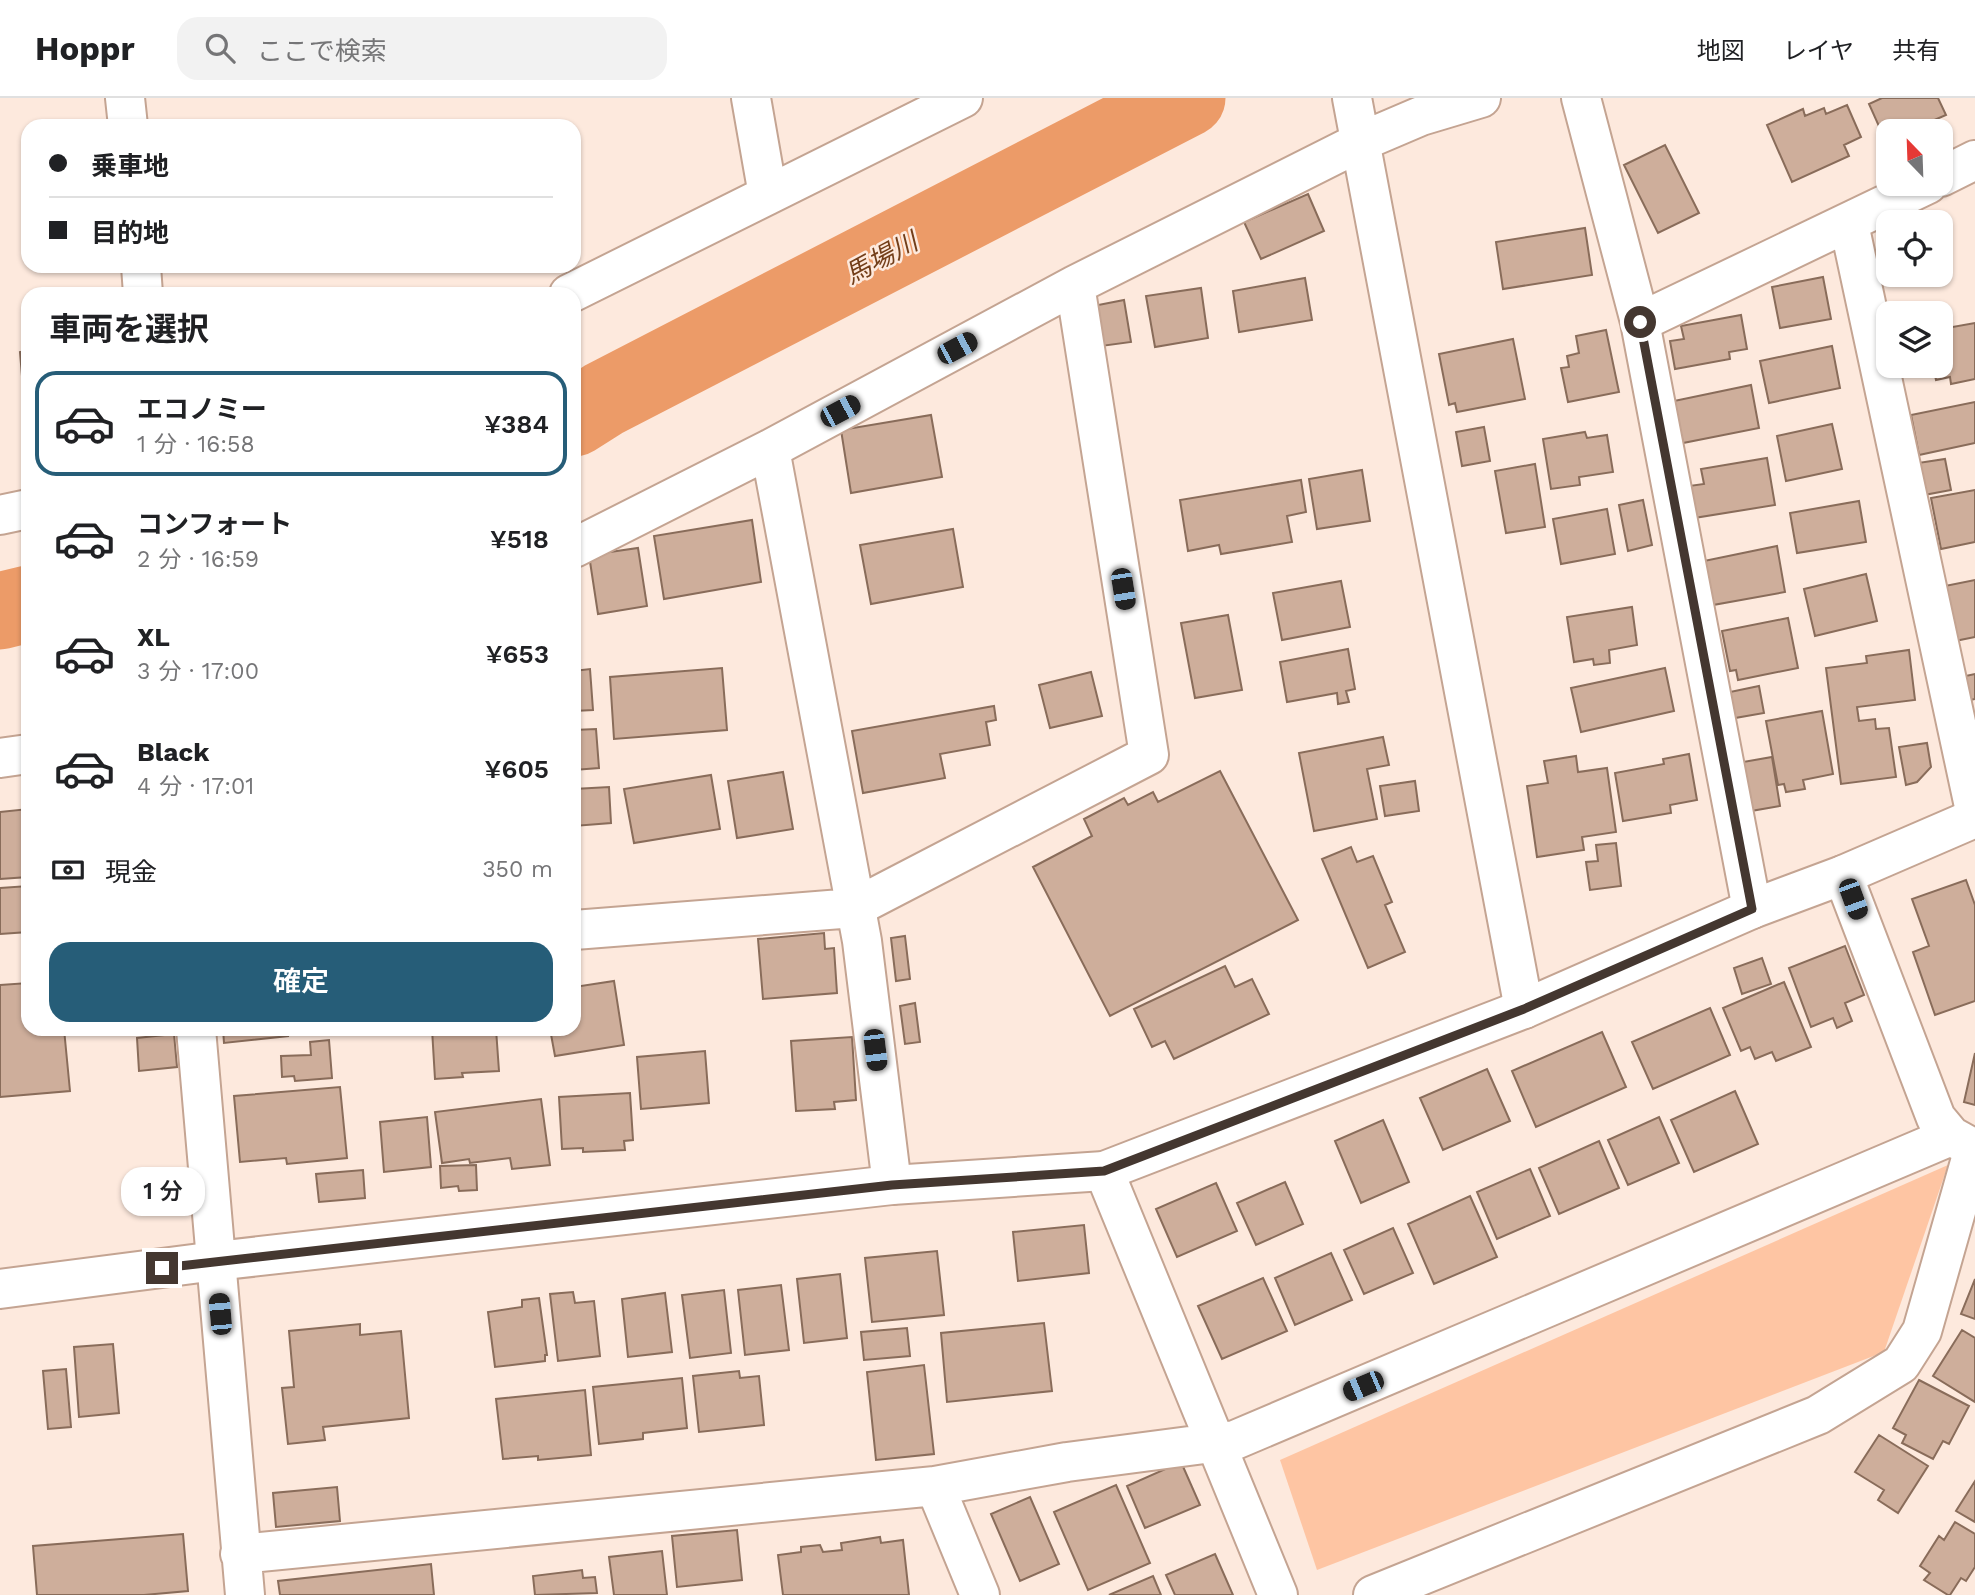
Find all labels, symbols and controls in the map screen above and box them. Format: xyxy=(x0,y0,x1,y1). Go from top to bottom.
search box xyxy=(177,17,667,80)
text: Hoppr xyxy=(35,29,135,68)
icon: search xyxy=(201,29,239,67)
text: ここで検索 xyxy=(257,36,387,66)
text: 地図 xyxy=(1697,37,1745,65)
text: レイヤ xyxy=(1783,37,1854,65)
text: 共有 xyxy=(1892,37,1940,65)
north arrow xyxy=(1876,119,1953,196)
map controls xyxy=(1876,119,1953,378)
text: 乗車地 xyxy=(91,151,169,181)
button: locate xyxy=(1876,210,1953,287)
text: 目的地 xyxy=(91,218,169,248)
water label: 馬場川 xyxy=(840,225,925,290)
button: layers xyxy=(1876,301,1953,378)
route start xyxy=(1624,306,1656,338)
text: 車両を選択 xyxy=(49,310,209,348)
car xyxy=(934,329,981,367)
icon: car xyxy=(53,392,116,455)
car xyxy=(817,392,864,430)
text: エコノミー xyxy=(137,394,267,424)
text: ¥384 xyxy=(484,409,549,439)
text: 1 分 · 16:58 xyxy=(137,431,255,458)
icon: car xyxy=(53,507,116,570)
text: コンフォート xyxy=(137,509,292,539)
text: ¥518 xyxy=(490,524,549,554)
text: 2 分 · 16:59 xyxy=(137,546,259,573)
car xyxy=(1110,567,1137,611)
icon: car xyxy=(53,622,116,685)
text: XL xyxy=(137,622,170,652)
text: ¥653 xyxy=(486,639,549,669)
text: 3 分 · 17:00 xyxy=(137,658,259,685)
icon: car xyxy=(53,737,116,800)
text: Black xyxy=(137,737,209,767)
text: ¥605 xyxy=(485,754,549,784)
text: 4 分 · 17:01 xyxy=(137,773,254,800)
icon: cash xyxy=(49,851,87,889)
text: 350 m xyxy=(482,856,553,883)
text: 現金 xyxy=(105,857,157,887)
car xyxy=(1836,876,1871,922)
button: 確定 xyxy=(49,942,553,1022)
car xyxy=(863,1028,888,1072)
callout: 1 分 xyxy=(120,1166,204,1216)
text: 1 分 xyxy=(143,1178,183,1205)
route end xyxy=(146,1252,178,1284)
car xyxy=(208,1292,233,1336)
car xyxy=(1340,1368,1387,1404)

